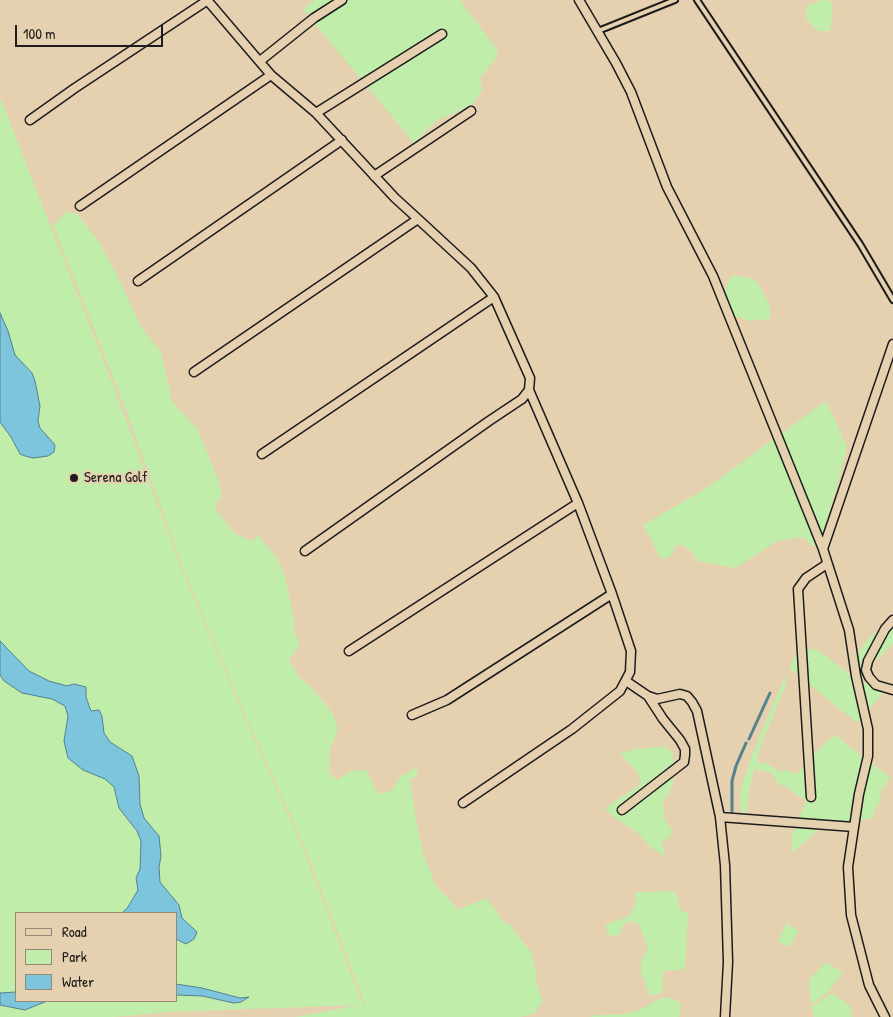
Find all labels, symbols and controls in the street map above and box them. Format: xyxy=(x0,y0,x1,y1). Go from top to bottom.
scale bar xyxy=(18,15,165,47)
text: 100 m xyxy=(23,23,56,44)
place label: Serena Golf xyxy=(84,469,147,487)
marker: Serena Golf xyxy=(68,472,80,484)
legend xyxy=(15,912,178,1002)
text: Road xyxy=(62,921,87,942)
text: Park xyxy=(62,946,87,967)
text: Water xyxy=(62,971,94,992)

